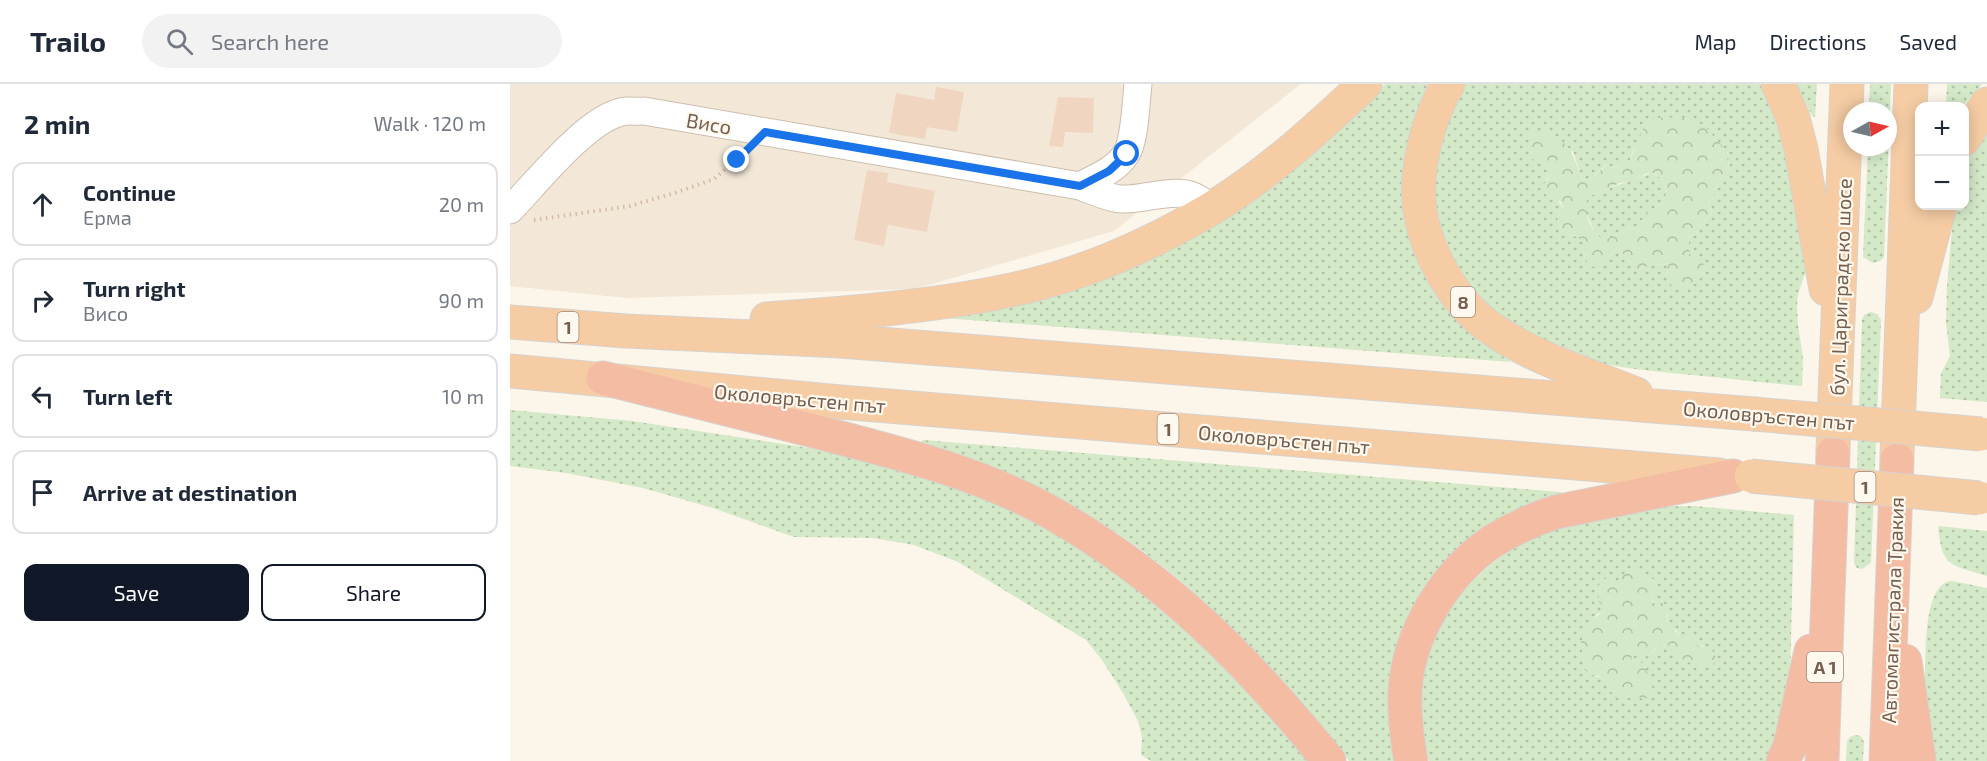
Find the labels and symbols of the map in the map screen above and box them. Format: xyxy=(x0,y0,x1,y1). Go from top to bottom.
north arrow xyxy=(1843,102,1897,156)
street label: Висо xyxy=(685,107,733,139)
route start xyxy=(1113,140,1139,166)
route end xyxy=(723,146,749,172)
street label: бул. Цариградско шосе xyxy=(1824,178,1857,396)
road number: 8 xyxy=(1451,287,1475,317)
road number: 1 xyxy=(558,312,578,342)
street label: Околовръстен път xyxy=(713,379,887,417)
street label: Околовръстен път xyxy=(1682,396,1856,434)
road number: 1 xyxy=(1158,414,1178,444)
street label: Околовръстен път xyxy=(1197,420,1371,458)
road number: 1 xyxy=(1854,472,1876,502)
street label: Автомагистрала Тракия xyxy=(1876,496,1908,724)
road number: A 1 xyxy=(1807,652,1843,682)

